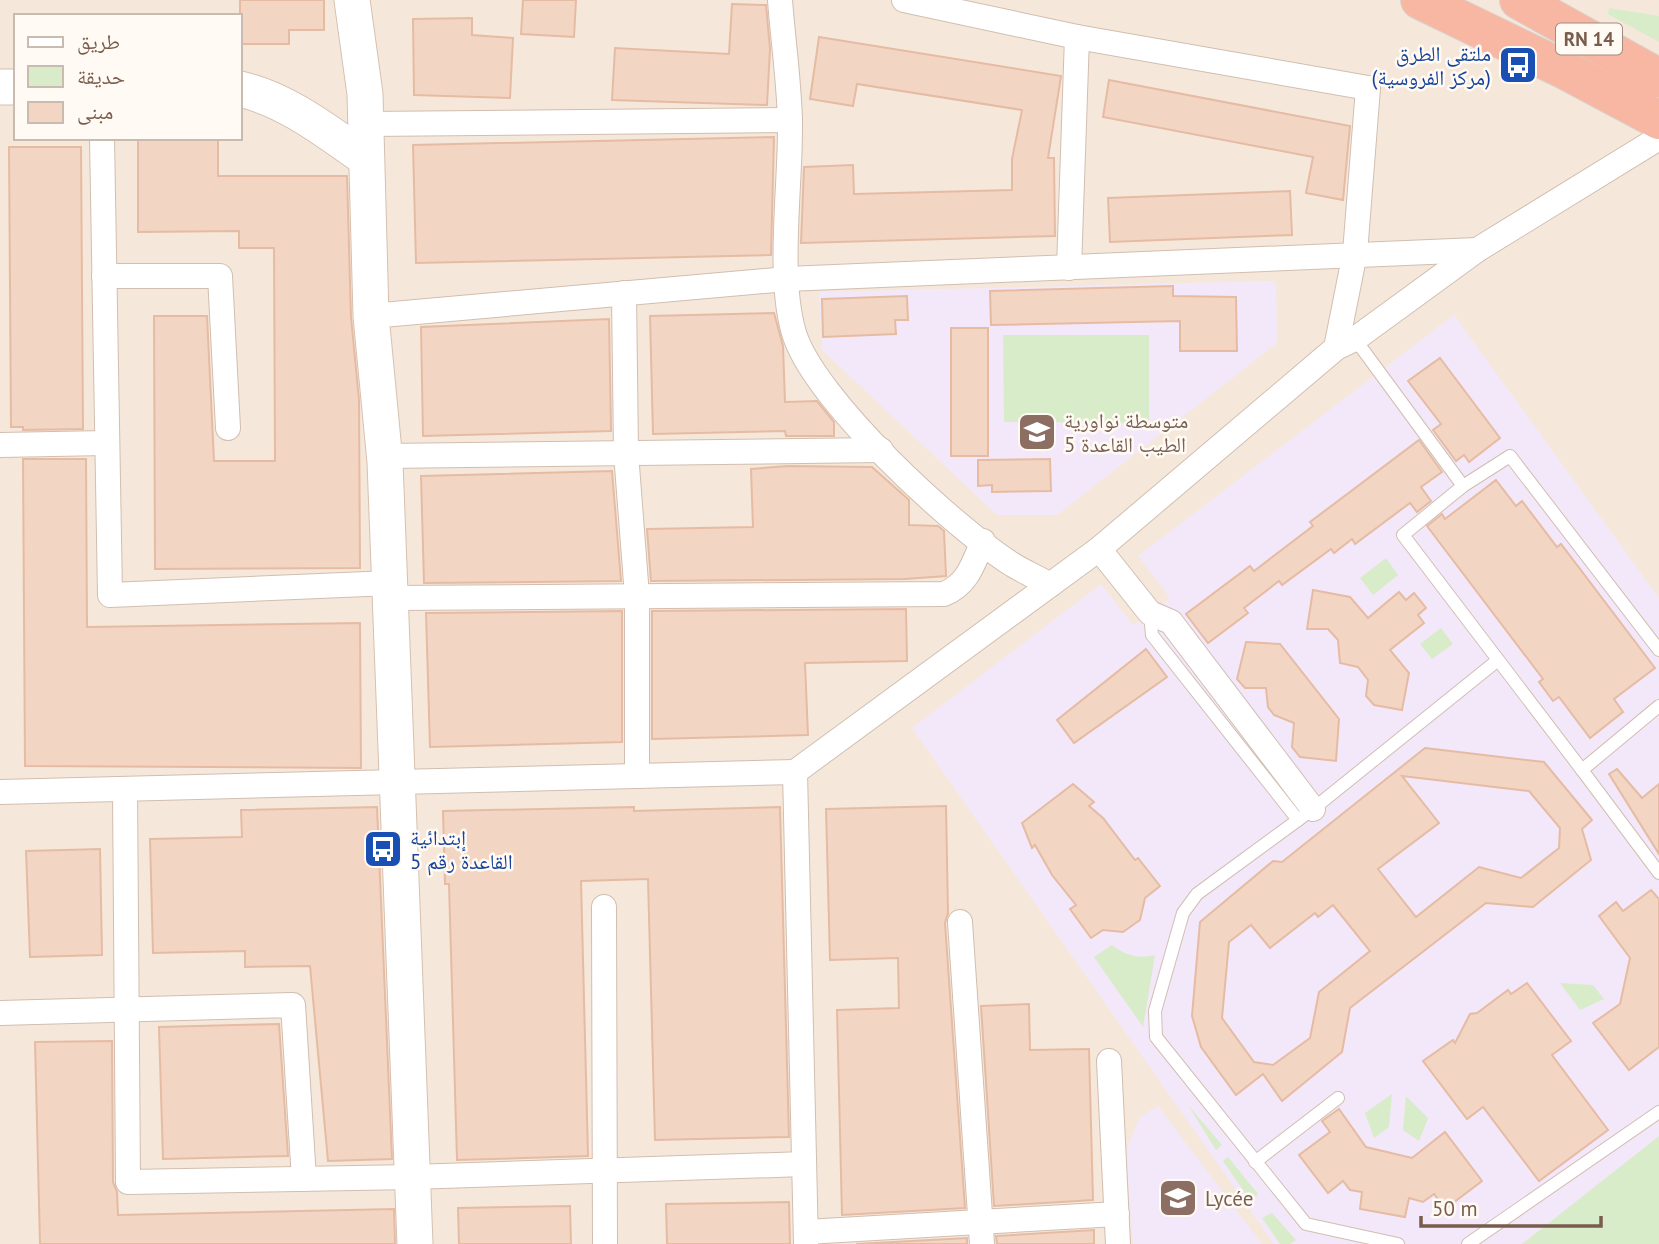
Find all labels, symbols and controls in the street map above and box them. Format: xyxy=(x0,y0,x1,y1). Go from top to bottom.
legend xyxy=(14,14,242,140)
road number: RN 14 xyxy=(1556,23,1622,54)
text: طريق xyxy=(77,28,120,55)
place label: ملتقى الطرق (مركز الفروسية) xyxy=(1372,40,1491,91)
bus stop icon: ملتقى الطرق (مركز الفروسية) xyxy=(1497,44,1539,86)
text: حديقة xyxy=(77,63,125,90)
text: مبنى xyxy=(77,98,113,125)
place label: متوسطة نواورية الطيب القاعدة 5 xyxy=(1064,407,1188,458)
school or university icon: متوسطة نواورية الطيب القاعدة 5 xyxy=(1016,411,1058,453)
place label: إبتدائية القاعدة رقم 5 xyxy=(410,824,513,876)
bus stop icon: إبتدائية القاعدة رقم 5 xyxy=(362,828,404,870)
school or university icon: Lycée xyxy=(1157,1177,1199,1219)
scale bar xyxy=(1421,1184,1601,1228)
place label: Lycée xyxy=(1205,1185,1253,1212)
text: 50 m xyxy=(1432,1195,1478,1222)

